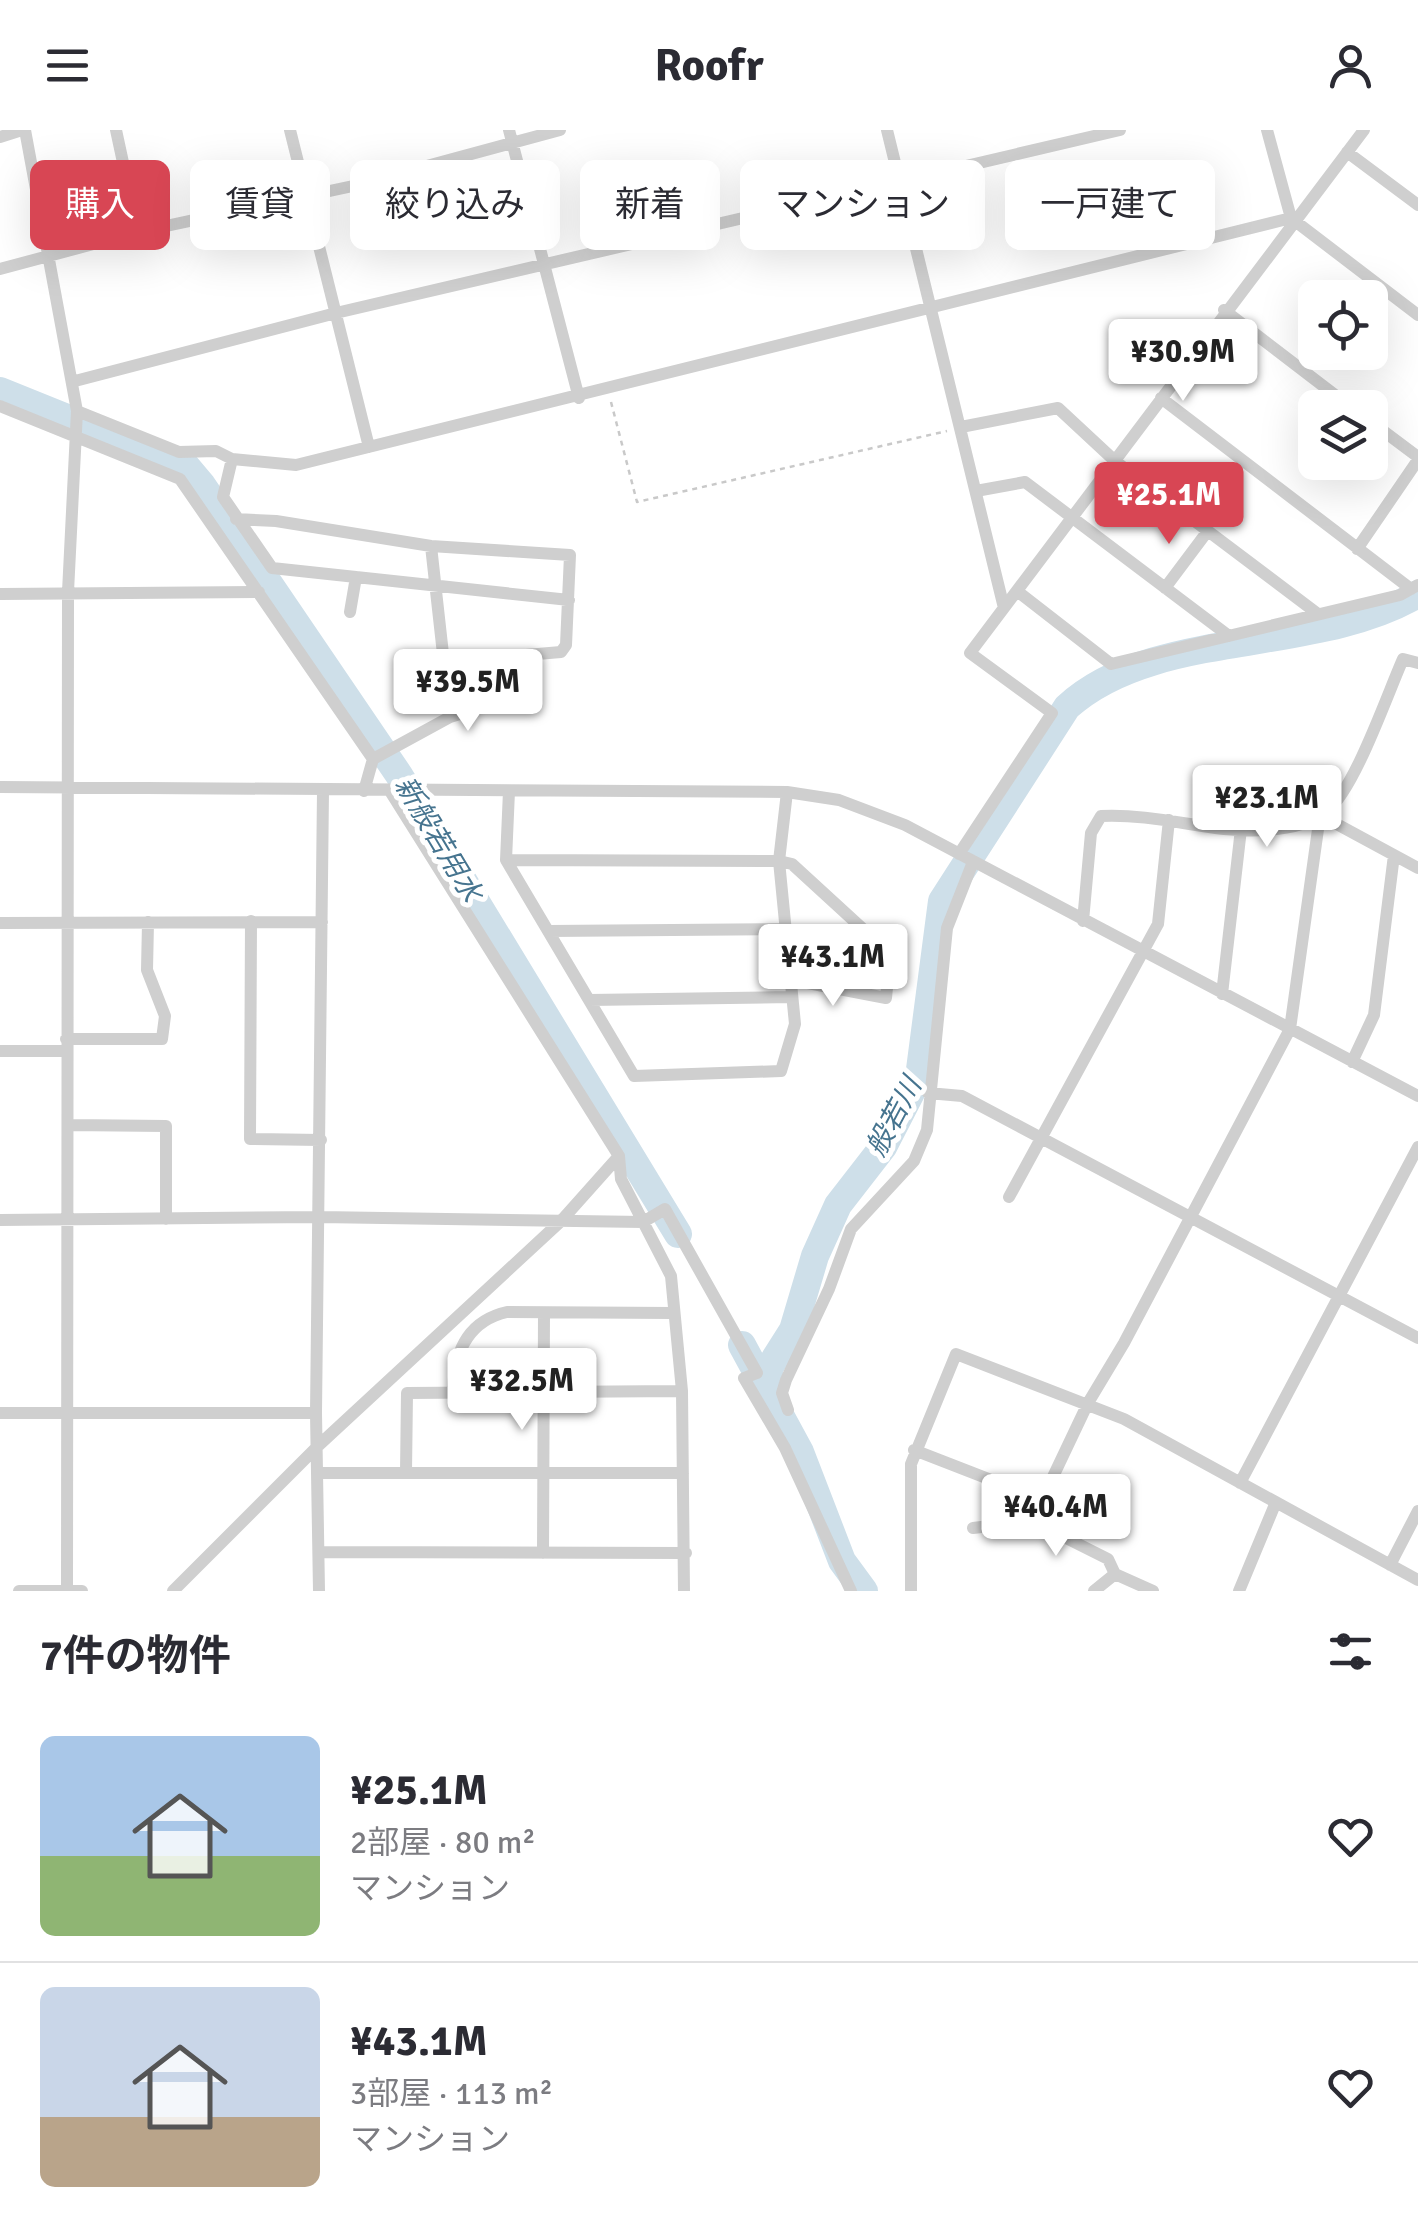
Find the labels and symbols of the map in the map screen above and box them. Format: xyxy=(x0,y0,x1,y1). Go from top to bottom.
pin: ¥30.9M xyxy=(1102,319,1264,404)
pin: ¥25.1M xyxy=(1088,462,1250,547)
pin: ¥39.5M xyxy=(387,649,549,734)
pin: ¥23.1M xyxy=(1186,765,1348,850)
water label: 新般若用水 xyxy=(387,770,490,910)
pin: ¥43.1M xyxy=(752,924,914,1009)
water label: 般若川 xyxy=(859,1069,930,1162)
pin: ¥32.5M xyxy=(441,1348,603,1433)
pin: ¥40.4M xyxy=(975,1474,1137,1559)

